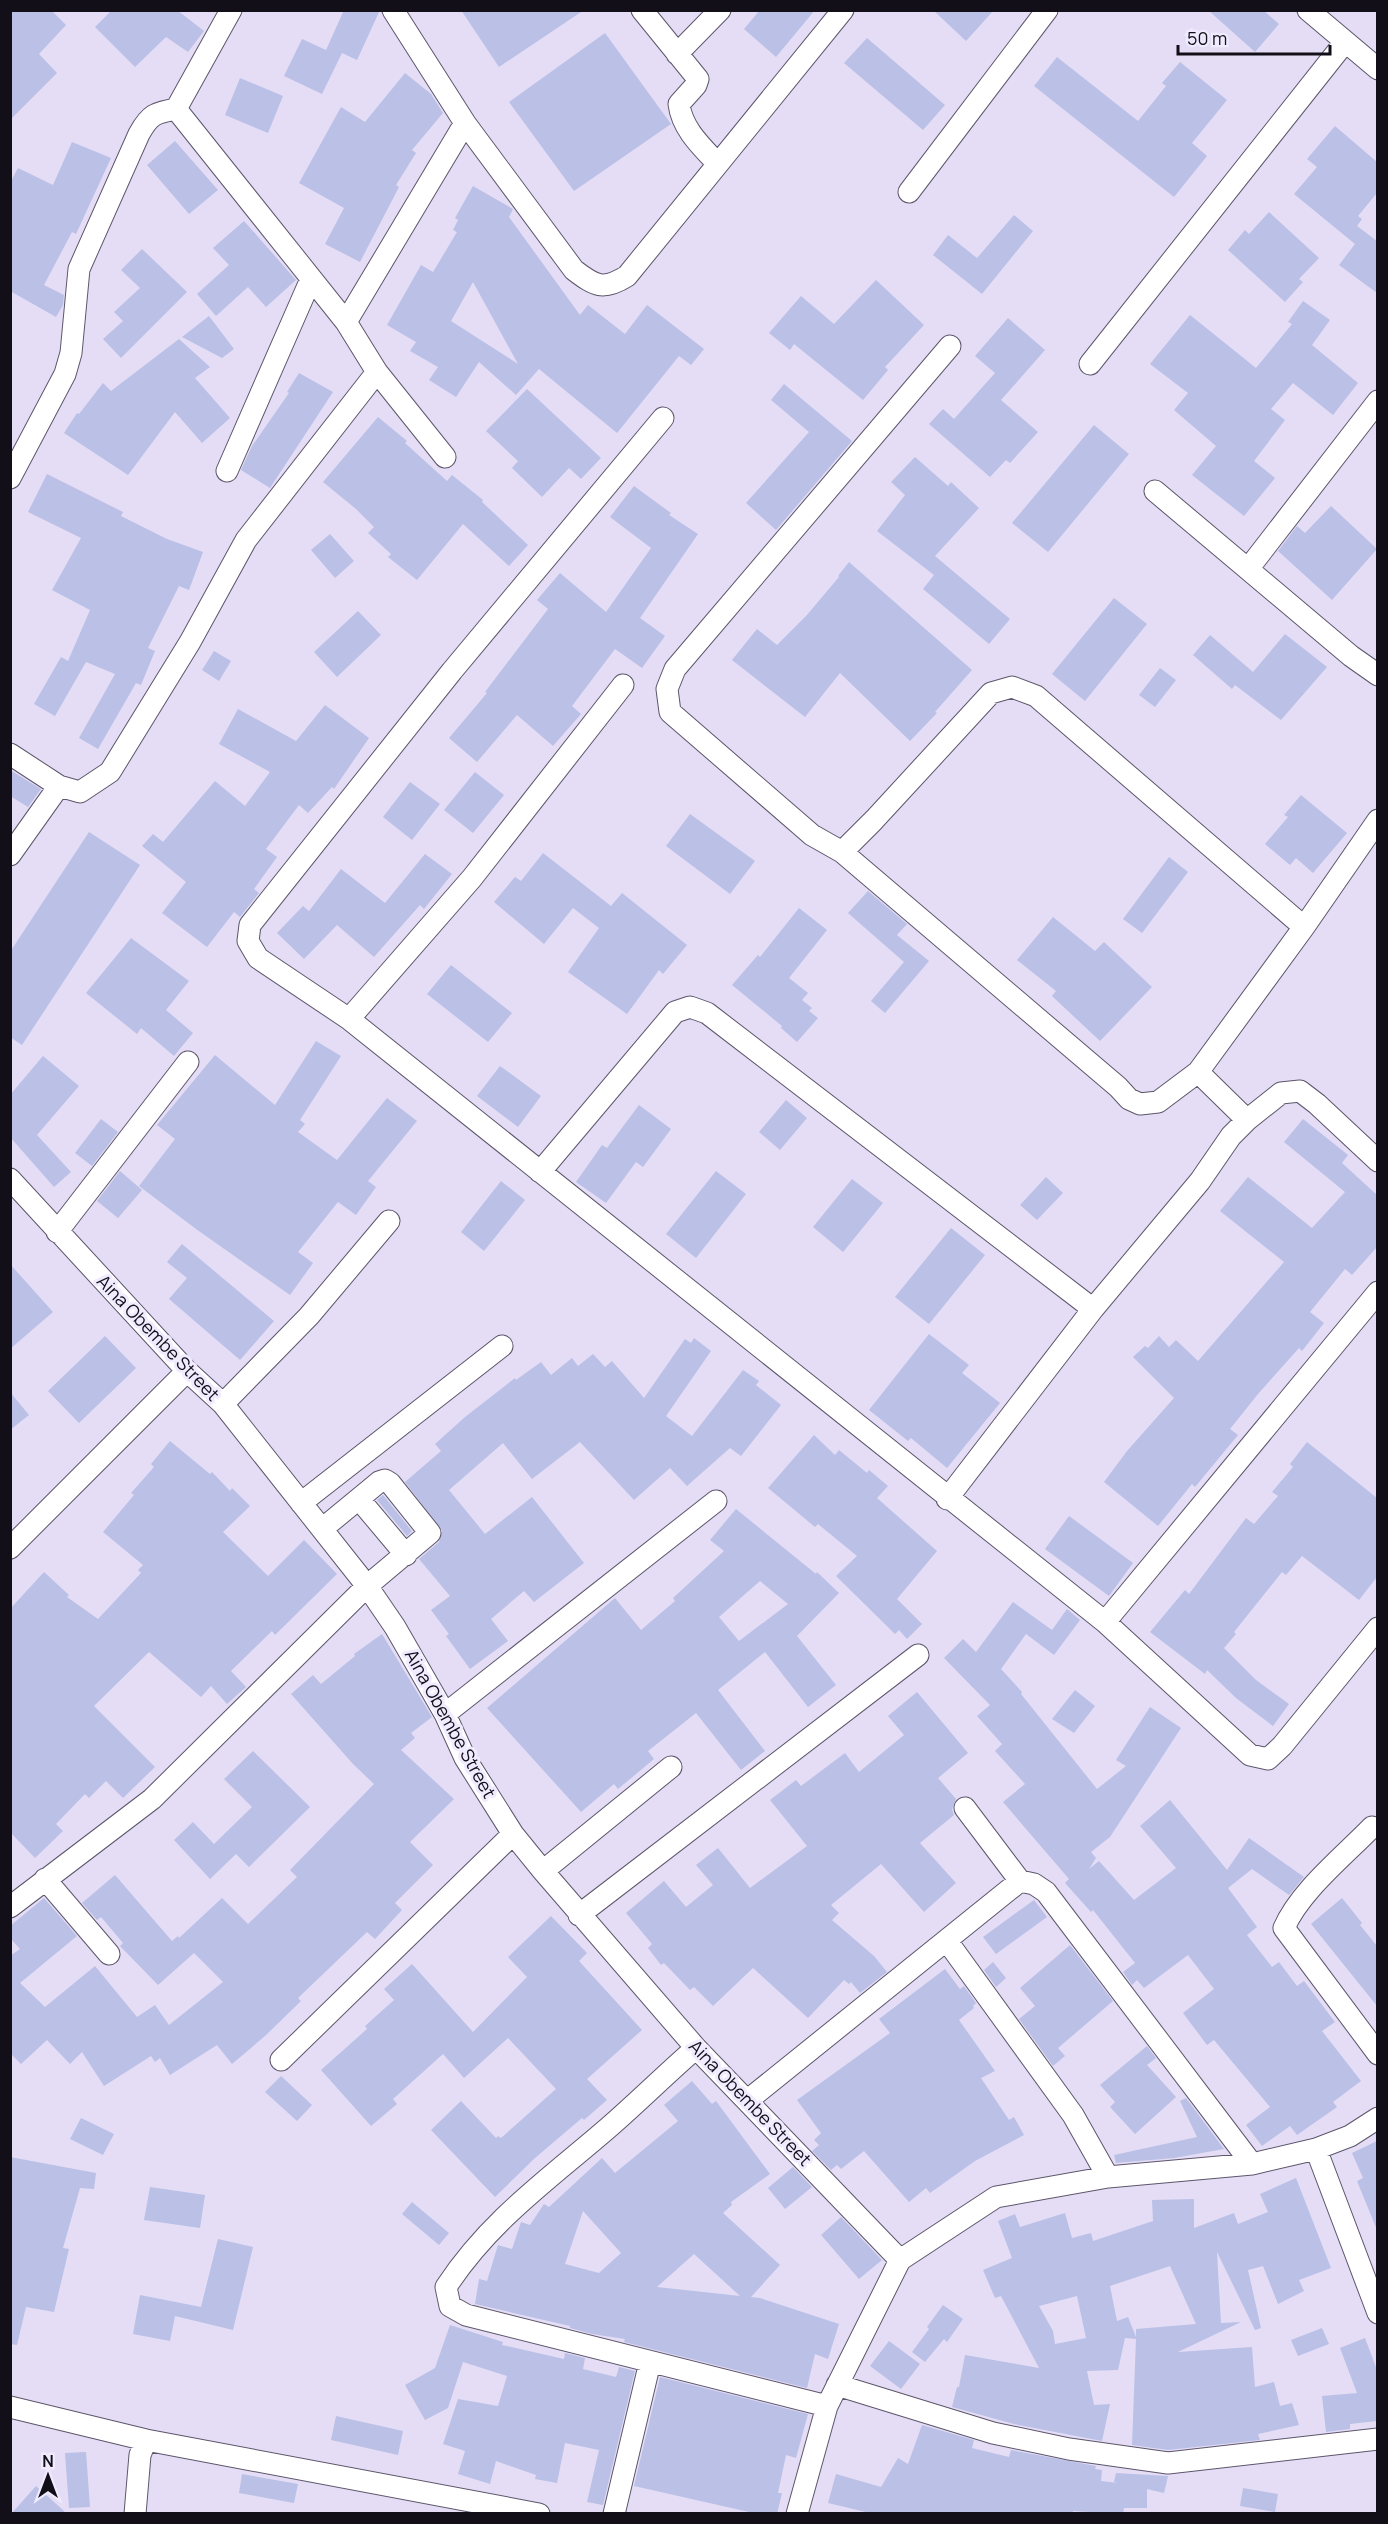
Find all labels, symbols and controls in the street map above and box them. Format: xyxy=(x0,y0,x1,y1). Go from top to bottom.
scale bar xyxy=(1178,18,1330,56)
text: 50 m xyxy=(1187,26,1227,50)
street label: Aina Obembe Street xyxy=(92,1269,225,1406)
street label: Aina Obembe Street xyxy=(400,1645,502,1802)
street label: Aina Obembe Street xyxy=(684,2034,817,2171)
north arrow xyxy=(18,2446,78,2506)
text: N xyxy=(42,2450,54,2472)

